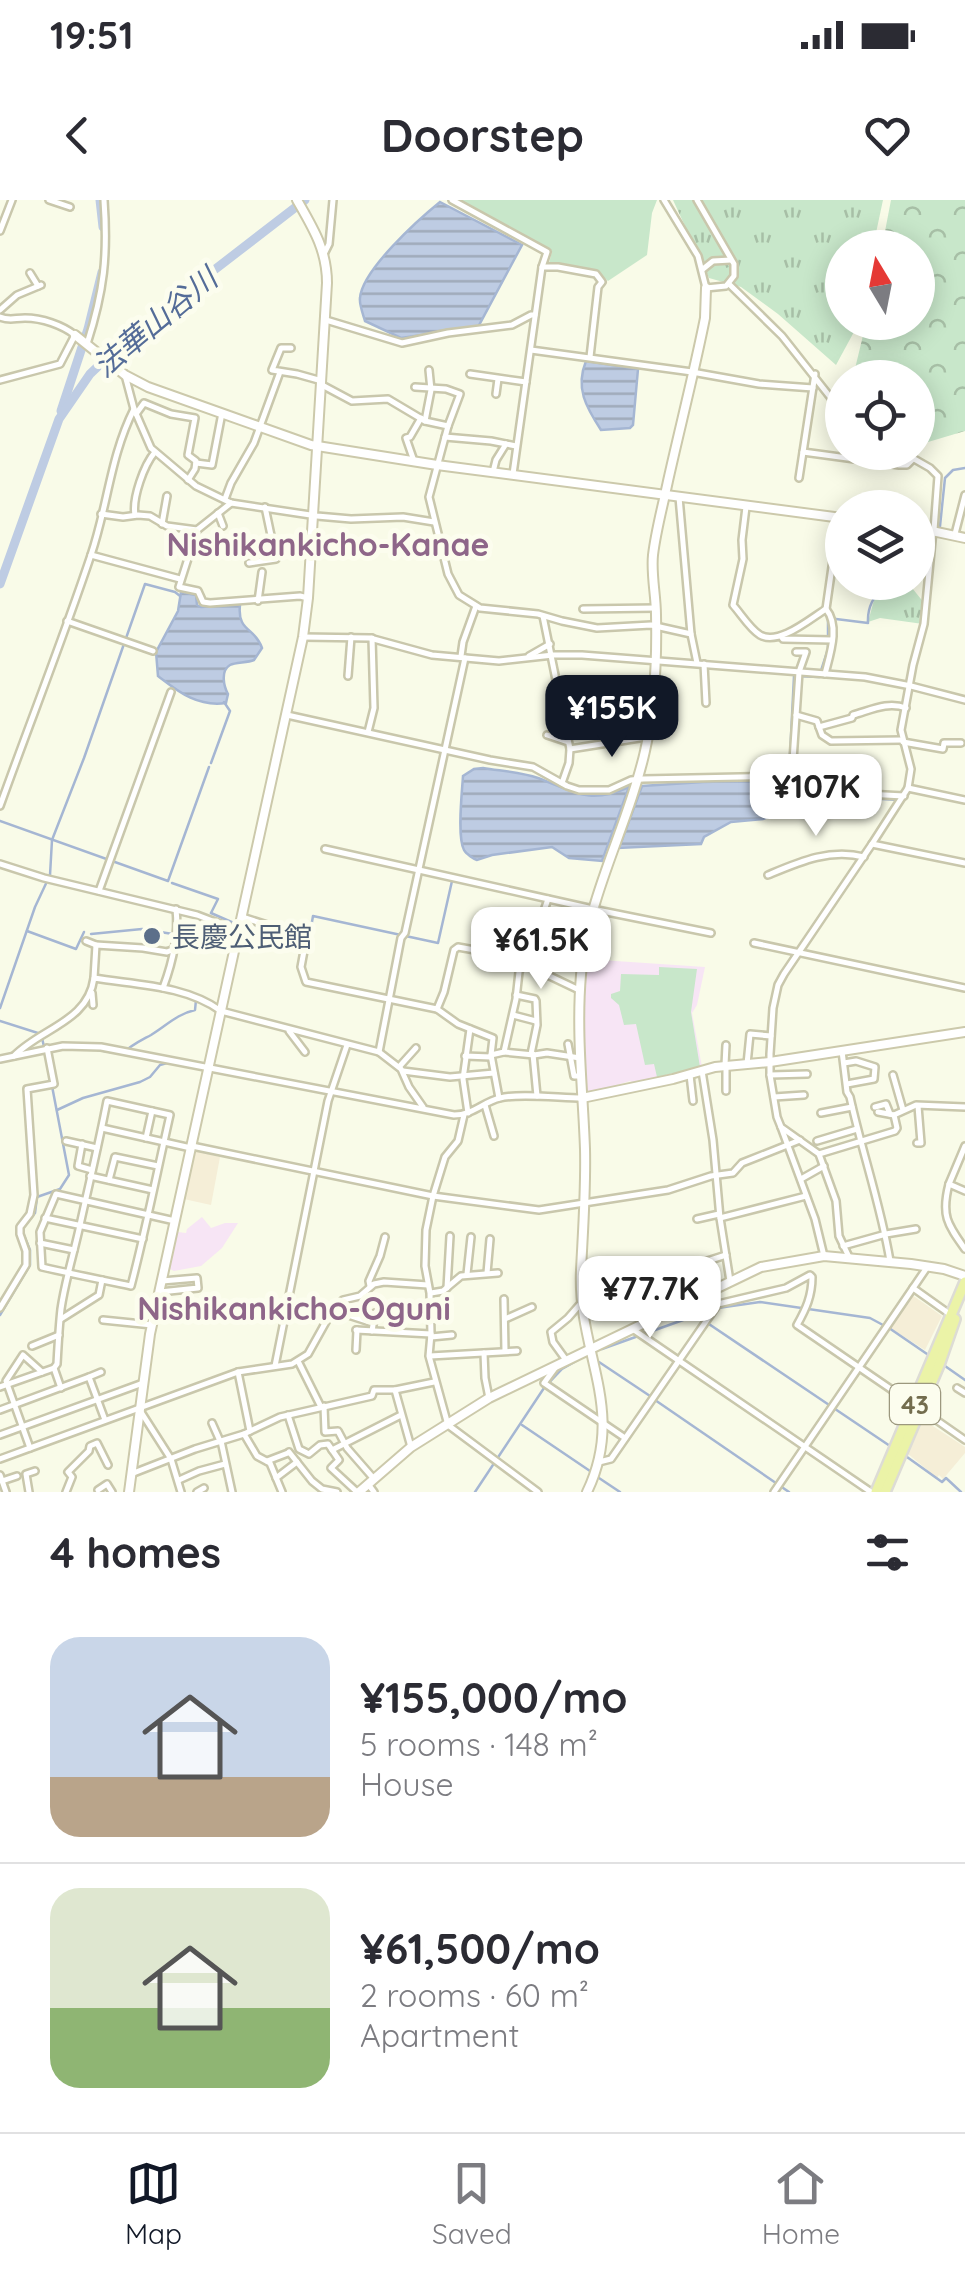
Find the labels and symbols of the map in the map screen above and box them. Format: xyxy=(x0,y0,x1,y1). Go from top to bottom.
north arrow xyxy=(825,230,935,340)
water label: 法華山谷川 xyxy=(85,257,227,385)
district label: Nishikankicho-Kanae xyxy=(167,524,489,564)
pin: ¥155K xyxy=(542,675,682,760)
pin: ¥107K xyxy=(746,754,886,839)
pin: ¥61.5K xyxy=(460,907,622,992)
place label: 長慶公民館 xyxy=(172,919,312,954)
marker: 長慶公民館 xyxy=(141,925,163,947)
pin: ¥77.7K xyxy=(569,1256,731,1341)
district label: Nishikankicho-Oguni xyxy=(137,1288,451,1328)
road number: 43 xyxy=(890,1384,940,1424)

